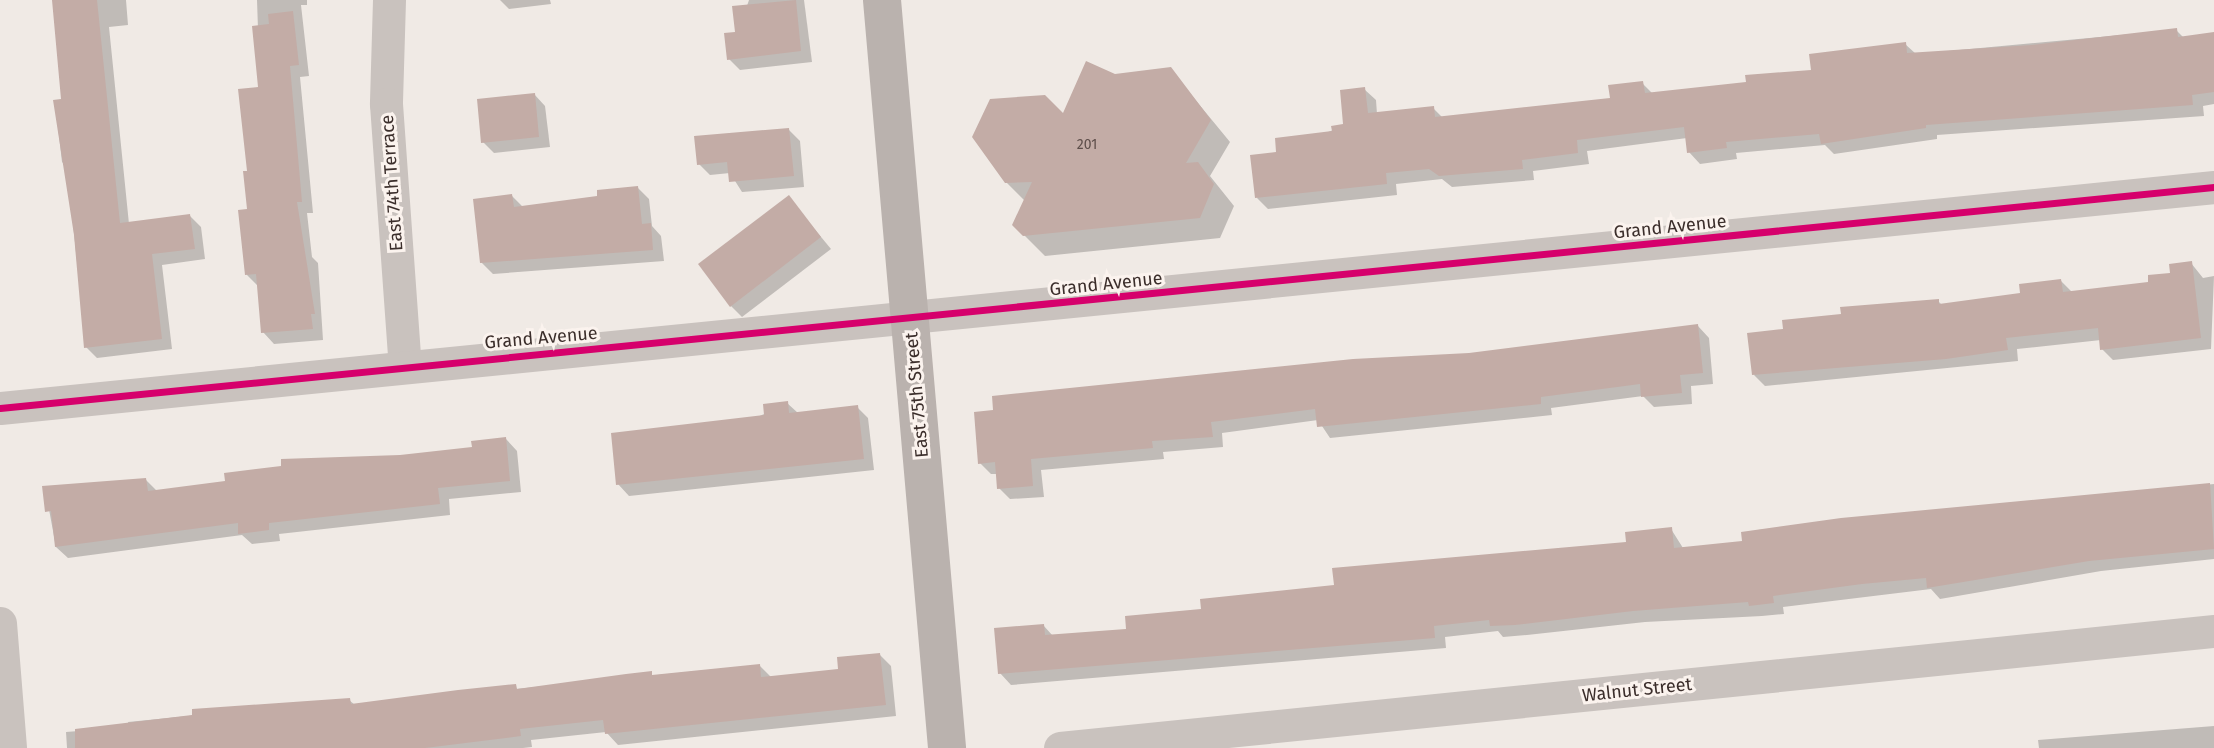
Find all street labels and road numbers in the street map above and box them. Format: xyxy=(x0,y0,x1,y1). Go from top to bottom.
street label: East 74th Terrace xyxy=(376,114,408,252)
street label: Grand Avenue xyxy=(1613,210,1727,244)
street label: Grand Avenue xyxy=(1049,267,1163,301)
street label: Grand Avenue xyxy=(484,322,598,354)
street label: East 75th Street xyxy=(901,331,933,459)
street label: Walnut Street xyxy=(1581,673,1693,707)

